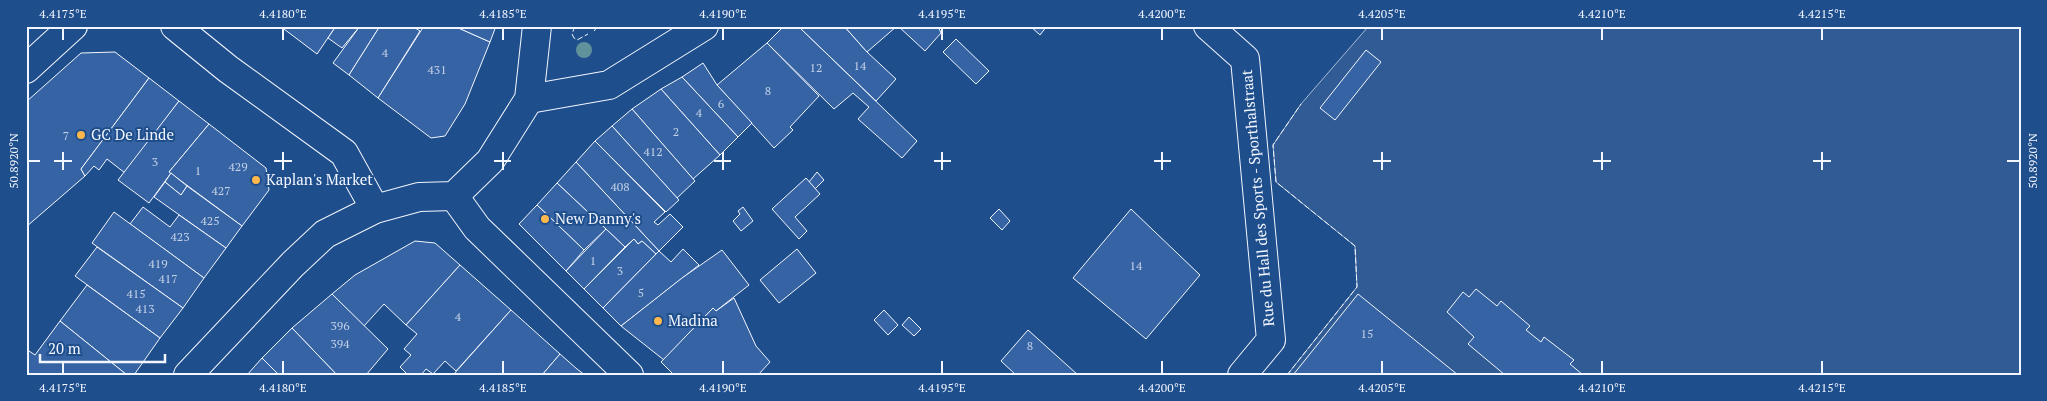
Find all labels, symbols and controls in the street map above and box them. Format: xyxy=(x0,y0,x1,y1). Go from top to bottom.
text: 4.4175°E xyxy=(39,6,87,21)
text: 4.4180°E xyxy=(259,6,307,21)
text: 4.4185°E xyxy=(479,6,527,21)
text: 4.4190°E xyxy=(699,6,747,21)
text: 4.4195°E xyxy=(918,6,966,21)
text: 4.4200°E xyxy=(1138,6,1186,21)
text: 4.4205°E xyxy=(1358,6,1406,21)
text: 4.4210°E xyxy=(1578,6,1626,21)
text: 4.4215°E xyxy=(1798,6,1846,21)
house number: 4 xyxy=(382,45,389,60)
house number: 14 xyxy=(854,58,867,73)
house number: 12 xyxy=(810,60,822,75)
house number: 431 xyxy=(427,62,447,77)
street label: Rue du Hall des Sports - Sporthalstraat xyxy=(1236,68,1278,327)
house number: 8 xyxy=(765,83,771,98)
house number: 6 xyxy=(718,96,725,111)
house number: 4 xyxy=(696,105,703,120)
place label: GC De Linde xyxy=(91,124,174,144)
house number: 2 xyxy=(673,124,679,139)
house number: 7 xyxy=(63,128,69,143)
marker: GC De Linde xyxy=(75,129,87,141)
text: 50.8920°N xyxy=(6,133,21,189)
text: 50.8920°N xyxy=(2025,133,2040,189)
house number: 412 xyxy=(643,144,663,159)
house number: 3 xyxy=(152,154,158,169)
house number: 429 xyxy=(228,159,248,174)
house number: 1 xyxy=(195,163,201,178)
place label: Kaplan's Market xyxy=(266,169,373,189)
marker: Kaplan's Market xyxy=(250,174,262,186)
house number: 408 xyxy=(610,179,630,194)
house number: 427 xyxy=(211,183,231,198)
place label: New Danny's xyxy=(555,208,641,228)
house number: 425 xyxy=(200,213,220,228)
marker: New Danny's xyxy=(539,213,551,225)
house number: 423 xyxy=(170,229,190,244)
house number: 1 xyxy=(590,253,596,268)
house number: 419 xyxy=(148,256,168,271)
house number: 14 xyxy=(1130,258,1143,273)
house number: 3 xyxy=(617,263,623,278)
house number: 417 xyxy=(158,271,178,286)
house number: 5 xyxy=(638,285,644,300)
house number: 415 xyxy=(126,286,146,301)
house number: 413 xyxy=(135,301,155,316)
house number: 4 xyxy=(455,309,462,324)
place label: Madina xyxy=(668,310,718,330)
marker: Madina xyxy=(652,315,664,327)
house number: 396 xyxy=(330,318,350,333)
house number: 15 xyxy=(1361,326,1373,341)
scale bar xyxy=(40,331,165,363)
house number: 394 xyxy=(330,336,350,351)
text: 20 m xyxy=(48,338,81,358)
house number: 8 xyxy=(1027,338,1033,353)
text: 4.4175°E xyxy=(39,380,87,395)
text: 4.4180°E xyxy=(259,380,307,395)
text: 4.4185°E xyxy=(479,380,527,395)
text: 4.4190°E xyxy=(699,380,747,395)
text: 4.4195°E xyxy=(918,380,966,395)
text: 4.4200°E xyxy=(1138,380,1186,395)
text: 4.4205°E xyxy=(1358,380,1406,395)
text: 4.4210°E xyxy=(1578,380,1626,395)
text: 4.4215°E xyxy=(1798,380,1846,395)

